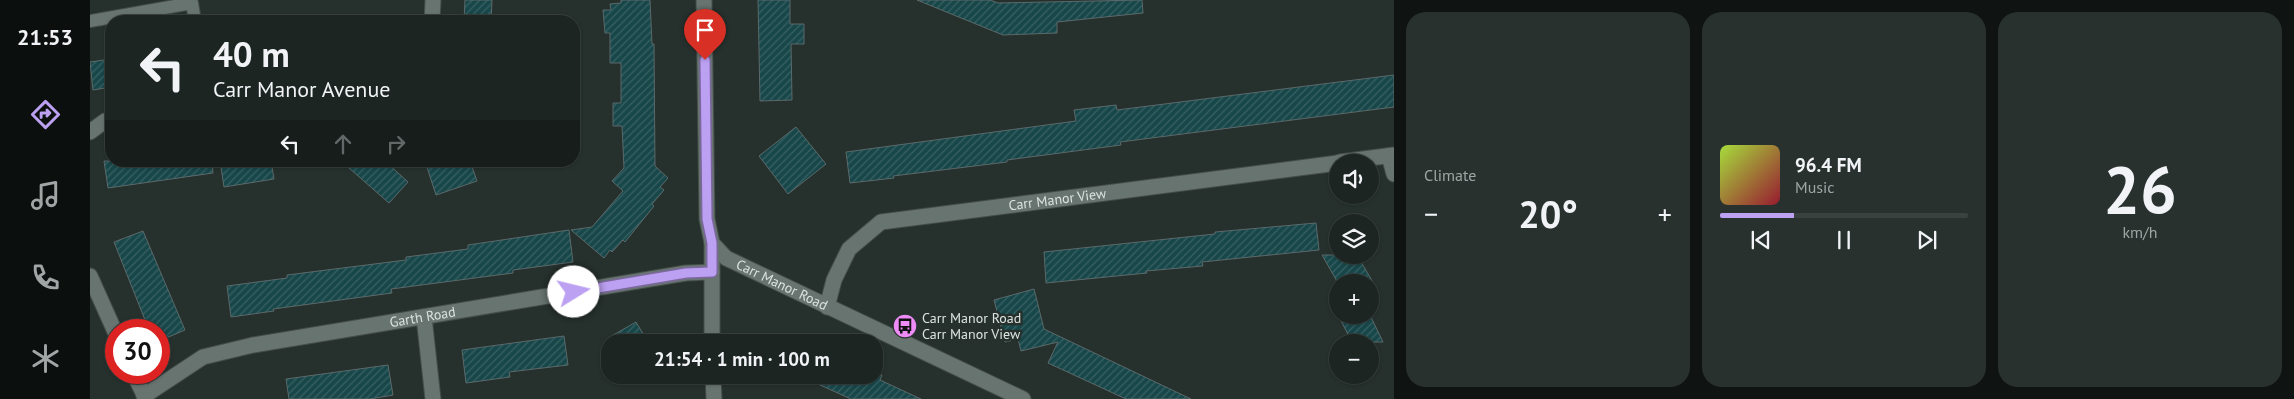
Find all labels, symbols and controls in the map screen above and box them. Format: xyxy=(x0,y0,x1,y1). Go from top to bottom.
pin xyxy=(684,9,726,60)
icon: arrive xyxy=(691,16,719,44)
text: 21:53 xyxy=(17,23,73,51)
text: 40 m xyxy=(213,31,290,77)
icon: left xyxy=(130,35,195,100)
text: Carr Manor Avenue xyxy=(213,75,390,103)
icon: directions xyxy=(28,97,63,132)
icon: left xyxy=(276,130,304,158)
icon: ahead xyxy=(329,130,357,158)
icon: right xyxy=(382,130,410,158)
text: 26 xyxy=(2103,147,2177,231)
text: 96.4 FM xyxy=(1795,153,1862,177)
map controls xyxy=(1329,154,1379,384)
button: sound xyxy=(1329,154,1379,204)
text: Climate xyxy=(1424,165,1476,185)
text: Music xyxy=(1795,177,1835,197)
icon: music xyxy=(28,178,63,213)
street label: Carr Manor View xyxy=(1007,184,1108,214)
text: 20° xyxy=(1518,189,1578,238)
text: − xyxy=(1424,195,1438,232)
text: + xyxy=(1658,195,1672,232)
button: layers xyxy=(1329,214,1379,264)
text: km/h xyxy=(2122,222,2158,242)
icon: previous xyxy=(1747,226,1775,254)
icon: pause xyxy=(1830,226,1858,254)
icon: next xyxy=(1913,226,1941,254)
street label: Carr Manor Road xyxy=(733,255,831,314)
icon: phone xyxy=(28,260,63,295)
position arrow xyxy=(547,265,599,317)
button: + xyxy=(1329,274,1379,324)
street label: Garth Road xyxy=(388,302,457,331)
place label: Carr Manor Road Carr Manor View xyxy=(922,309,1021,343)
bus stop icon: Carr Manor Road Carr Manor View xyxy=(892,313,918,339)
speed limit sign: 30 xyxy=(105,319,170,384)
button: − xyxy=(1329,334,1379,384)
icon: climate xyxy=(28,341,63,376)
text: 21:54 · 1 min · 100 m xyxy=(654,347,830,371)

